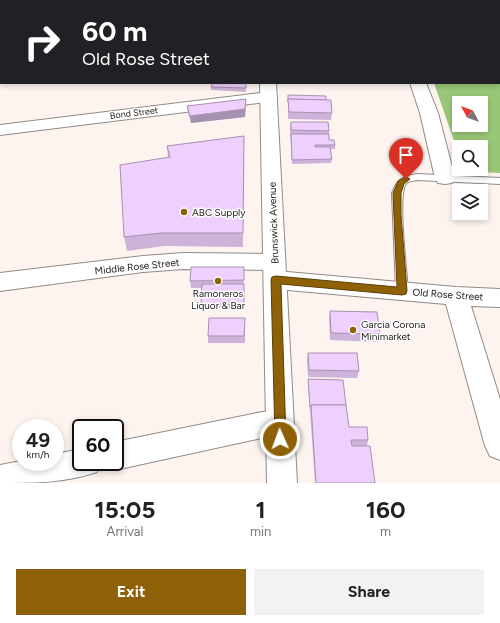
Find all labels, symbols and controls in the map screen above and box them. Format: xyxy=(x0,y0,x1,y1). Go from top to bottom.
text: 60 m xyxy=(82,14,147,48)
icon: right xyxy=(16,16,68,68)
text: Old Rose Street xyxy=(82,48,210,70)
north arrow xyxy=(452,96,488,132)
map controls xyxy=(452,96,488,220)
street label: Bond Street xyxy=(109,104,159,121)
pin xyxy=(389,138,423,179)
button: search xyxy=(452,140,488,176)
icon: arrive xyxy=(395,144,417,166)
street label: Brunswick Avenue xyxy=(266,181,281,264)
button: layers xyxy=(452,184,488,220)
place label: ABC Supply xyxy=(192,206,246,219)
marker: ABC Supply xyxy=(179,207,189,217)
street label: Middle Rose Street xyxy=(94,256,180,277)
marker: Ramoneros Liquor & Bar xyxy=(213,276,223,286)
street label: Old Rose Street xyxy=(412,286,484,303)
place label: Ramoneros Liquor & Bar xyxy=(191,287,246,312)
place label: Garcia Corona Minimarket xyxy=(361,318,425,343)
marker: Garcia Corona Minimarket xyxy=(348,325,358,335)
position arrow xyxy=(259,418,301,460)
speed limit sign: 60 xyxy=(72,419,124,471)
text: 49 xyxy=(26,428,50,452)
text: km/h xyxy=(27,448,49,461)
text: 15:05 xyxy=(95,495,155,524)
text: 1 xyxy=(256,495,266,524)
text: 160 xyxy=(366,495,405,524)
text: Arrival xyxy=(107,524,143,539)
text: min xyxy=(250,524,271,539)
text: m xyxy=(380,524,391,539)
button: Exit xyxy=(16,569,246,615)
button: Share xyxy=(254,569,484,615)

